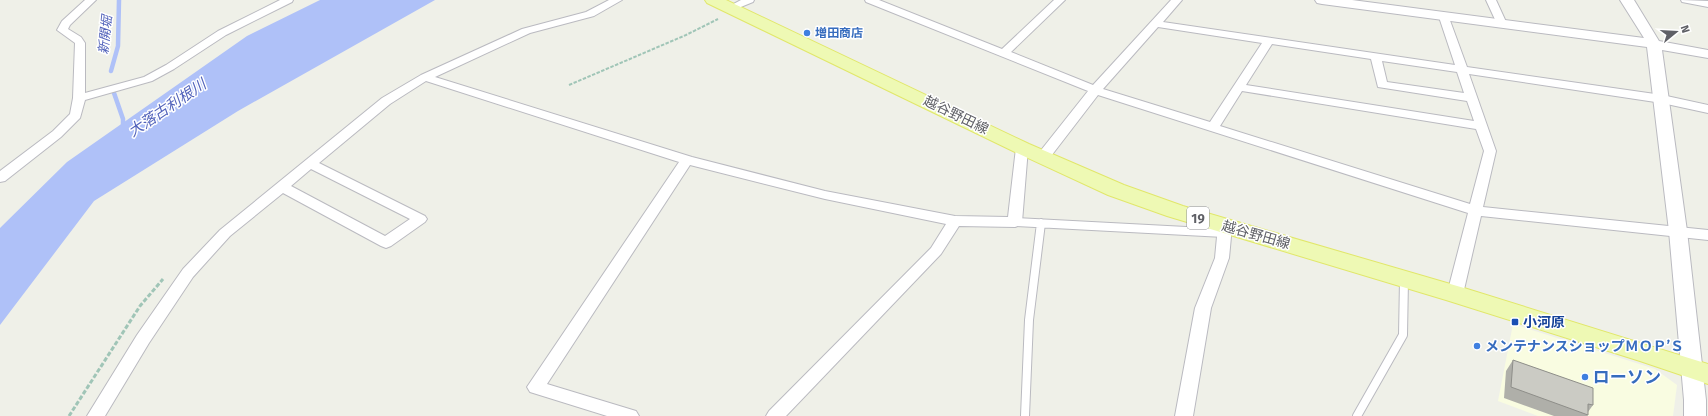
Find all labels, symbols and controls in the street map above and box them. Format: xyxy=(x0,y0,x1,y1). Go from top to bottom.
north arrow xyxy=(1656,12,1696,52)
water label: 新開堀 xyxy=(96,13,115,55)
text: N xyxy=(1678,24,1692,35)
place label: 増田商店 xyxy=(815,26,863,40)
marker: 増田商店 xyxy=(802,28,812,38)
water label: 大落古利根川 xyxy=(125,74,211,141)
street label: 越谷野田線 xyxy=(921,92,991,138)
road number: 19 xyxy=(1187,207,1209,229)
street label: 越谷野田線 xyxy=(1220,217,1292,253)
place label: 小河原 xyxy=(1523,314,1565,331)
marker: 小河原 xyxy=(1510,317,1520,327)
place label: メンテナンスショップＭＯＰ’Ｓ xyxy=(1485,338,1684,355)
marker: メンテナンスショップＭＯＰ’Ｓ xyxy=(1472,341,1482,351)
place label: ローソン xyxy=(1593,367,1661,388)
marker: ローソン xyxy=(1580,372,1590,382)

